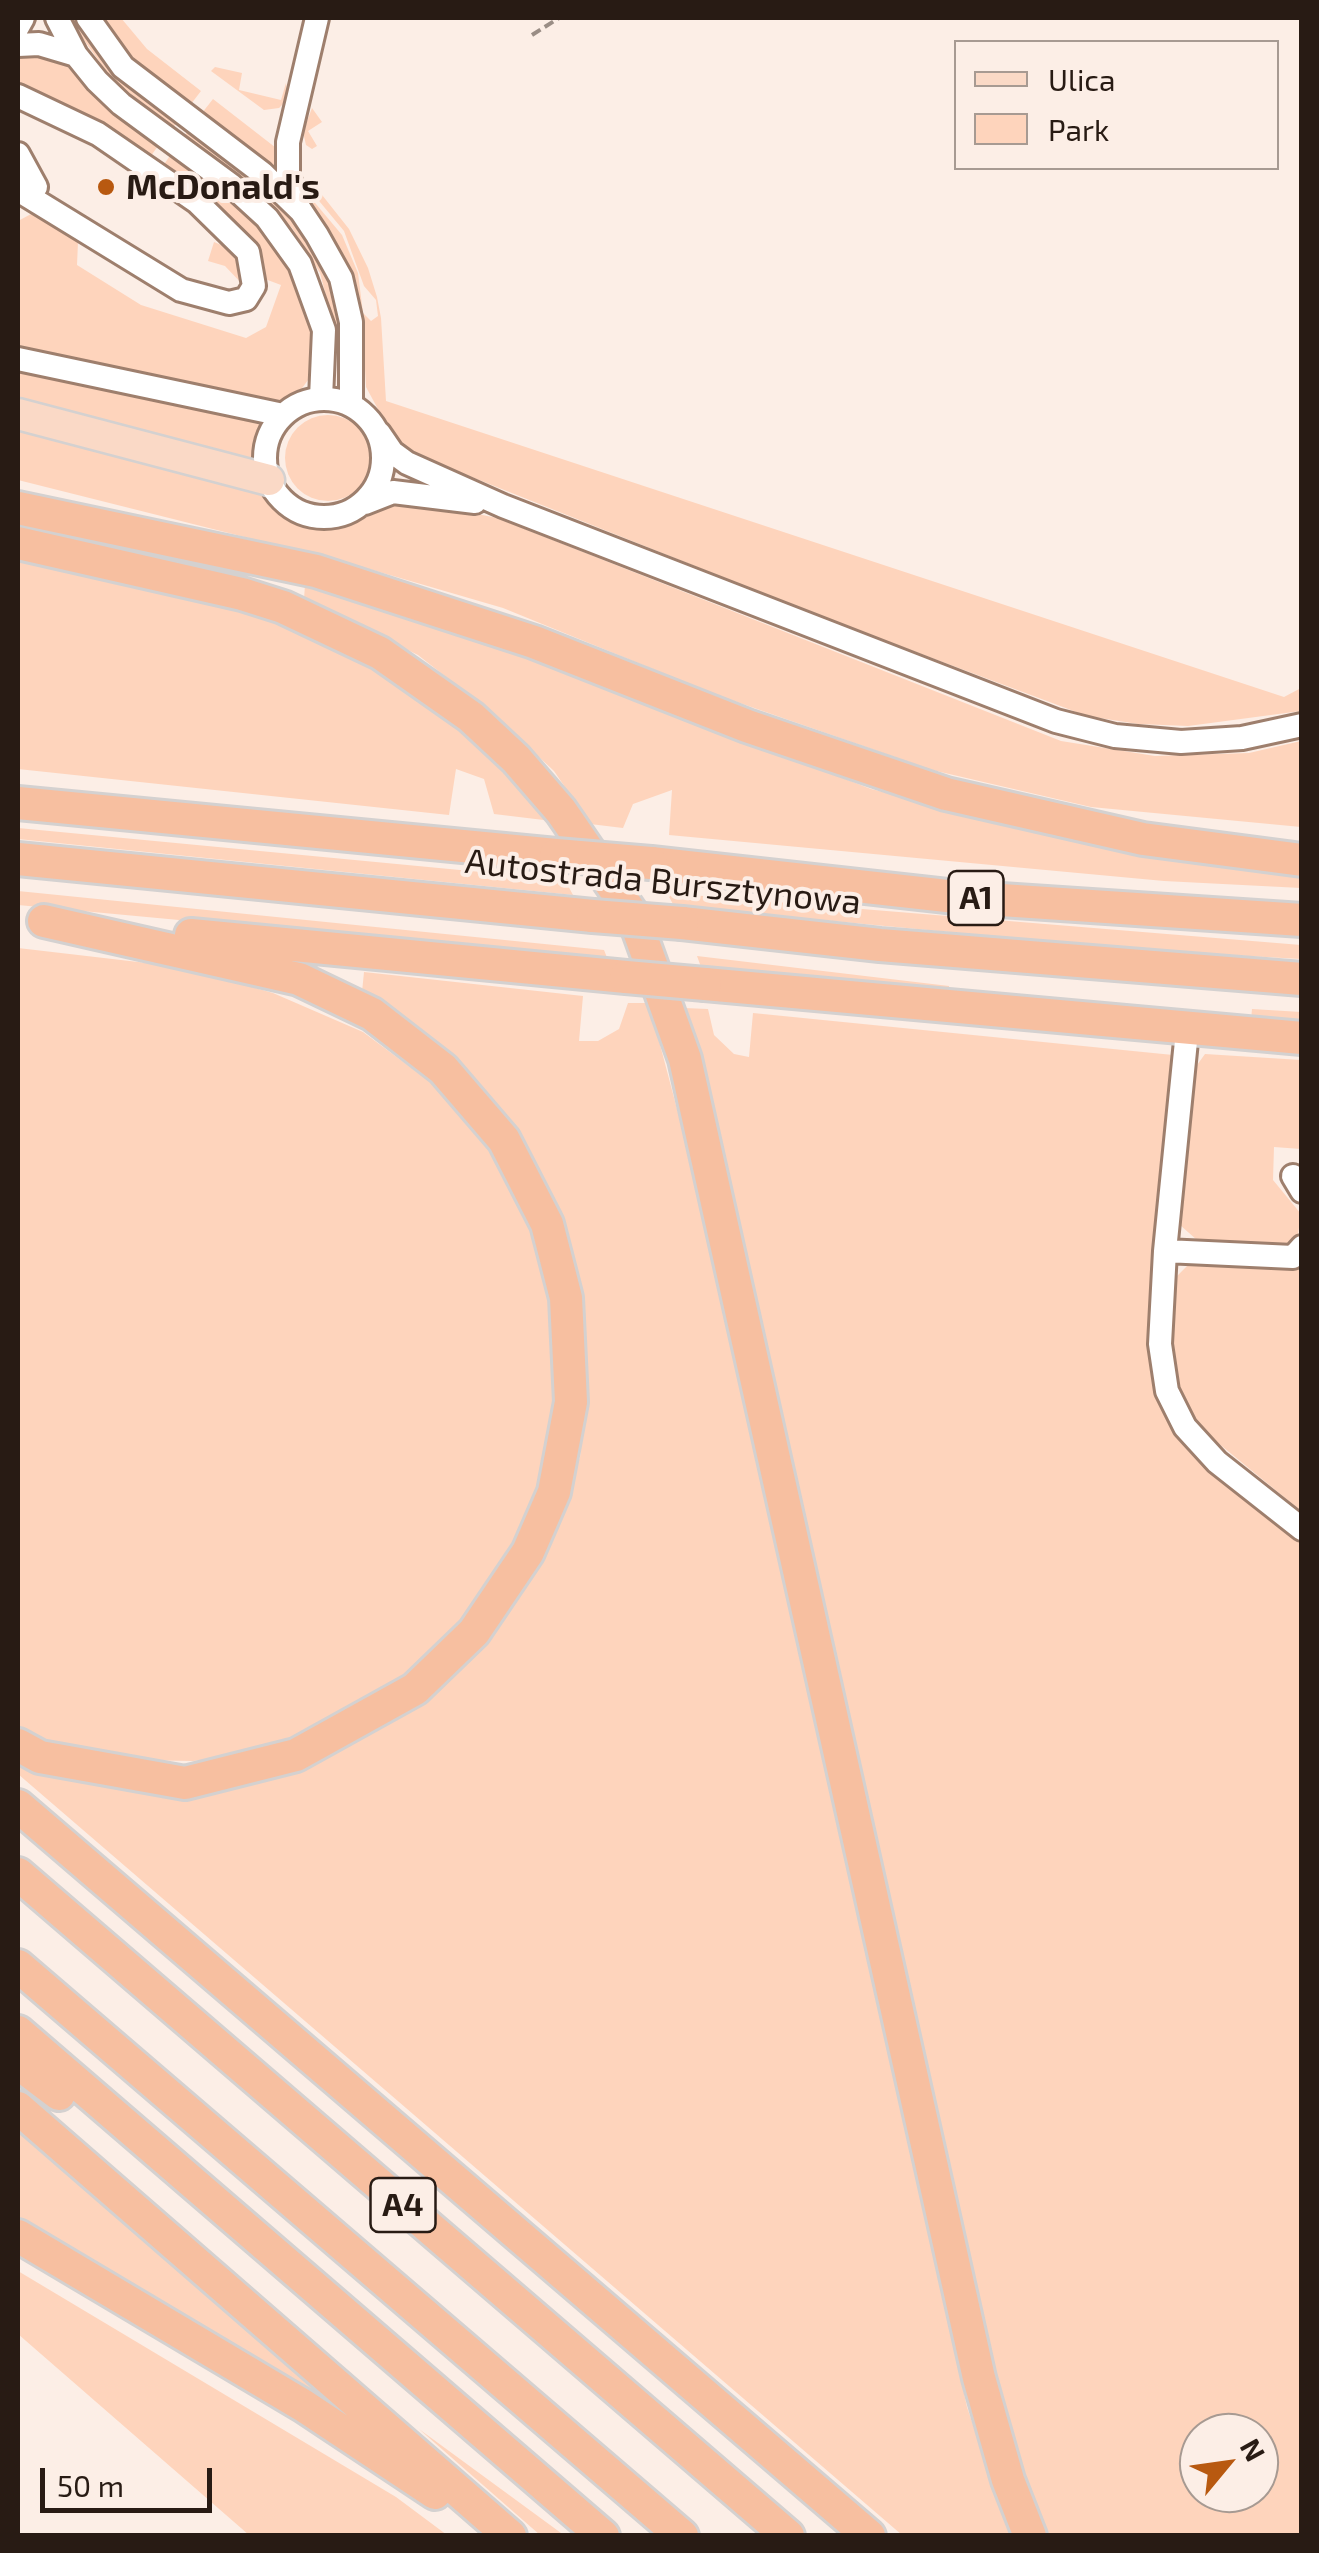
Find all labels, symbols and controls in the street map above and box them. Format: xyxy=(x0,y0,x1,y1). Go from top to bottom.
legend xyxy=(954,40,1279,170)
text: Ulica xyxy=(1048,61,1115,97)
text: Park xyxy=(1048,111,1109,147)
place label: McDonald's xyxy=(126,166,320,208)
marker: McDonald's xyxy=(95,176,117,198)
street label: Autostrada Bursztynowa xyxy=(463,840,863,924)
road number: A1 xyxy=(948,871,1004,925)
road number: A4 xyxy=(370,2178,436,2232)
north arrow xyxy=(1179,2413,1279,2513)
text: N xyxy=(1234,2432,1273,2467)
scale bar xyxy=(45,2448,218,2510)
text: 50 m xyxy=(57,2467,124,2503)

